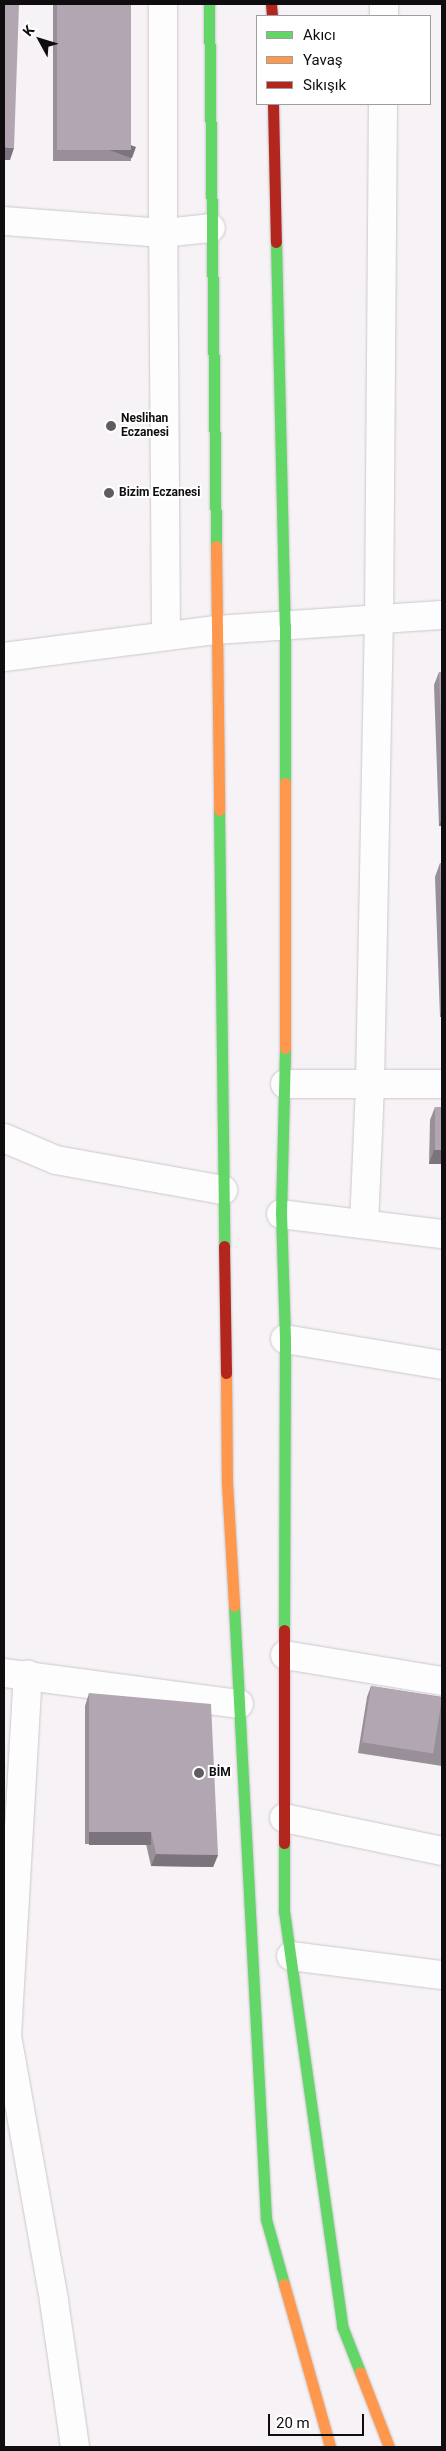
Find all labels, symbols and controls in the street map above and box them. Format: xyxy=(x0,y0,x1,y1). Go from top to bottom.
north arrow xyxy=(15,15,65,65)
legend xyxy=(256,15,431,105)
text: K xyxy=(19,22,37,39)
text: Akıcı xyxy=(303,26,336,44)
text: Yavaş xyxy=(303,51,343,69)
text: Sıkışık xyxy=(303,76,346,94)
place label: Neslihan Eczanesi xyxy=(121,412,169,440)
marker: Neslihan Eczanesi xyxy=(105,420,117,432)
place label: Bizim Eczanesi xyxy=(119,486,200,500)
marker: Bizim Eczanesi xyxy=(103,487,115,499)
place label: BİM xyxy=(209,1766,231,1780)
marker: BİM xyxy=(193,1767,205,1779)
scale bar xyxy=(271,2404,367,2436)
text: 20 m xyxy=(276,2414,310,2432)

